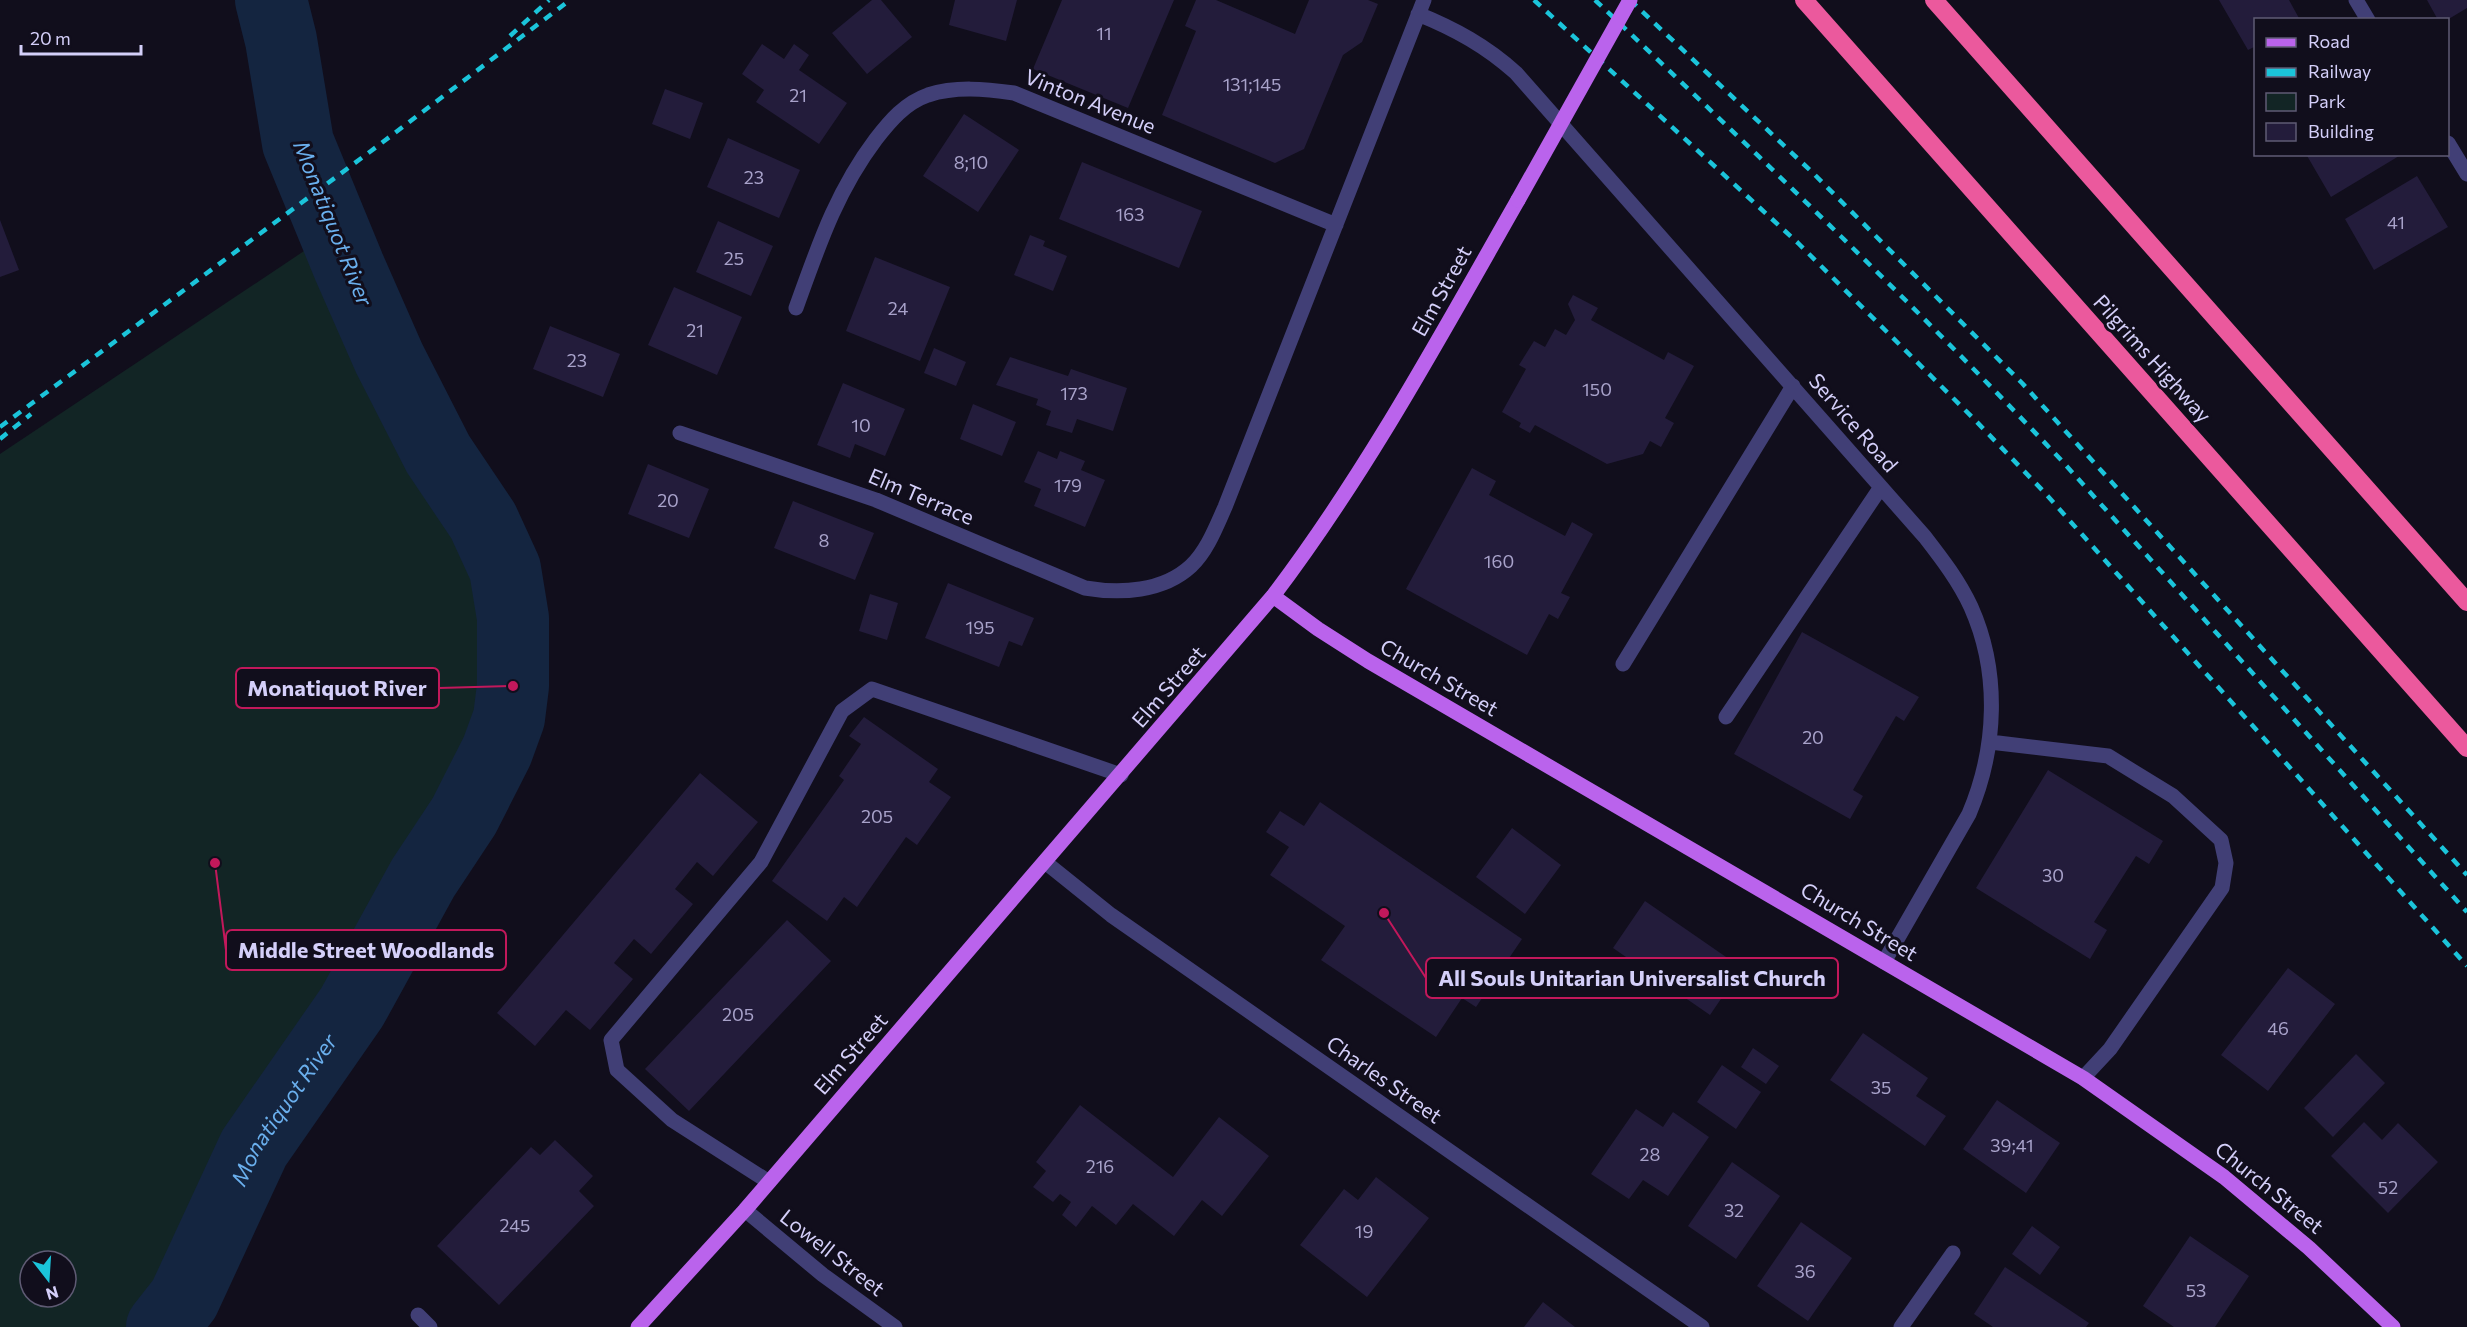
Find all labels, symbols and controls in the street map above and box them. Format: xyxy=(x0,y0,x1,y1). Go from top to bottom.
scale bar xyxy=(21,18,141,56)
legend xyxy=(2254,18,2449,156)
house number: 11 xyxy=(1096,22,1112,44)
text: 20 m xyxy=(30,27,71,49)
text: Road xyxy=(2308,30,2350,52)
text: Railway xyxy=(2308,60,2371,82)
street label: Vinton Avenue xyxy=(1021,63,1160,138)
house number: 131;145 xyxy=(1223,73,1281,95)
house number: 21 xyxy=(789,84,807,106)
text: Park xyxy=(2308,90,2346,112)
text: Building xyxy=(2308,120,2374,142)
water label: Monatiquot River xyxy=(288,136,379,311)
house number: 8;10 xyxy=(954,151,988,173)
house number: 23 xyxy=(744,166,764,188)
house number: 163 xyxy=(1116,203,1144,225)
house number: 41 xyxy=(2387,211,2405,233)
street label: Elm Street xyxy=(1406,241,1476,340)
house number: 25 xyxy=(724,247,744,269)
street label: Pilgrims Highway xyxy=(2089,289,2217,427)
house number: 24 xyxy=(888,297,908,319)
house number: 21 xyxy=(686,319,704,341)
house number: 23 xyxy=(567,349,587,371)
street label: Service Road xyxy=(1805,368,1904,476)
house number: 150 xyxy=(1582,378,1612,400)
house number: 173 xyxy=(1060,382,1088,404)
house number: 10 xyxy=(851,414,871,436)
street label: Elm Terrace xyxy=(865,462,978,529)
house number: 179 xyxy=(1054,474,1082,496)
house number: 20 xyxy=(657,489,679,511)
house number: 8 xyxy=(819,529,830,551)
house number: 160 xyxy=(1484,550,1514,572)
house number: 195 xyxy=(966,616,994,638)
street label: Church Street xyxy=(1376,633,1503,721)
street label: Elm Street xyxy=(1126,640,1210,732)
callout: Monatiquot River xyxy=(236,668,439,708)
text: Monatiquot River xyxy=(247,674,427,701)
house number: 20 xyxy=(1802,726,1824,748)
house number: 205 xyxy=(861,805,893,827)
house number: 30 xyxy=(2042,864,2064,886)
street label: Church Street xyxy=(1797,876,1923,965)
callout: Middle Street Woodlands xyxy=(226,930,506,970)
text: Middle Street Woodlands xyxy=(238,936,494,963)
callout: All Souls Unitarian Universalist Church xyxy=(1426,958,1838,998)
text: All Souls Unitarian Universalist Church xyxy=(1438,964,1826,991)
house number: 205 xyxy=(722,1003,754,1025)
street label: Elm Street xyxy=(808,1007,892,1099)
house number: 46 xyxy=(2267,1017,2289,1039)
water label: Monatiquot River xyxy=(224,1027,343,1190)
street label: Charles Street xyxy=(1322,1030,1447,1128)
house number: 35 xyxy=(1871,1076,1891,1098)
house number: 39;41 xyxy=(1990,1134,2034,1156)
street label: Church Street xyxy=(2211,1136,2329,1238)
house number: 28 xyxy=(1640,1143,1661,1165)
house number: 216 xyxy=(1086,1155,1114,1177)
house number: 52 xyxy=(2378,1176,2398,1198)
house number: 32 xyxy=(1724,1199,1744,1221)
street label: Lowell Street xyxy=(776,1203,890,1300)
house number: 245 xyxy=(500,1214,530,1236)
house number: 19 xyxy=(1355,1220,1373,1242)
north arrow xyxy=(18,1249,78,1309)
house number: 36 xyxy=(1794,1260,1816,1282)
house number: 53 xyxy=(2186,1279,2206,1301)
text: N xyxy=(44,1283,61,1305)

